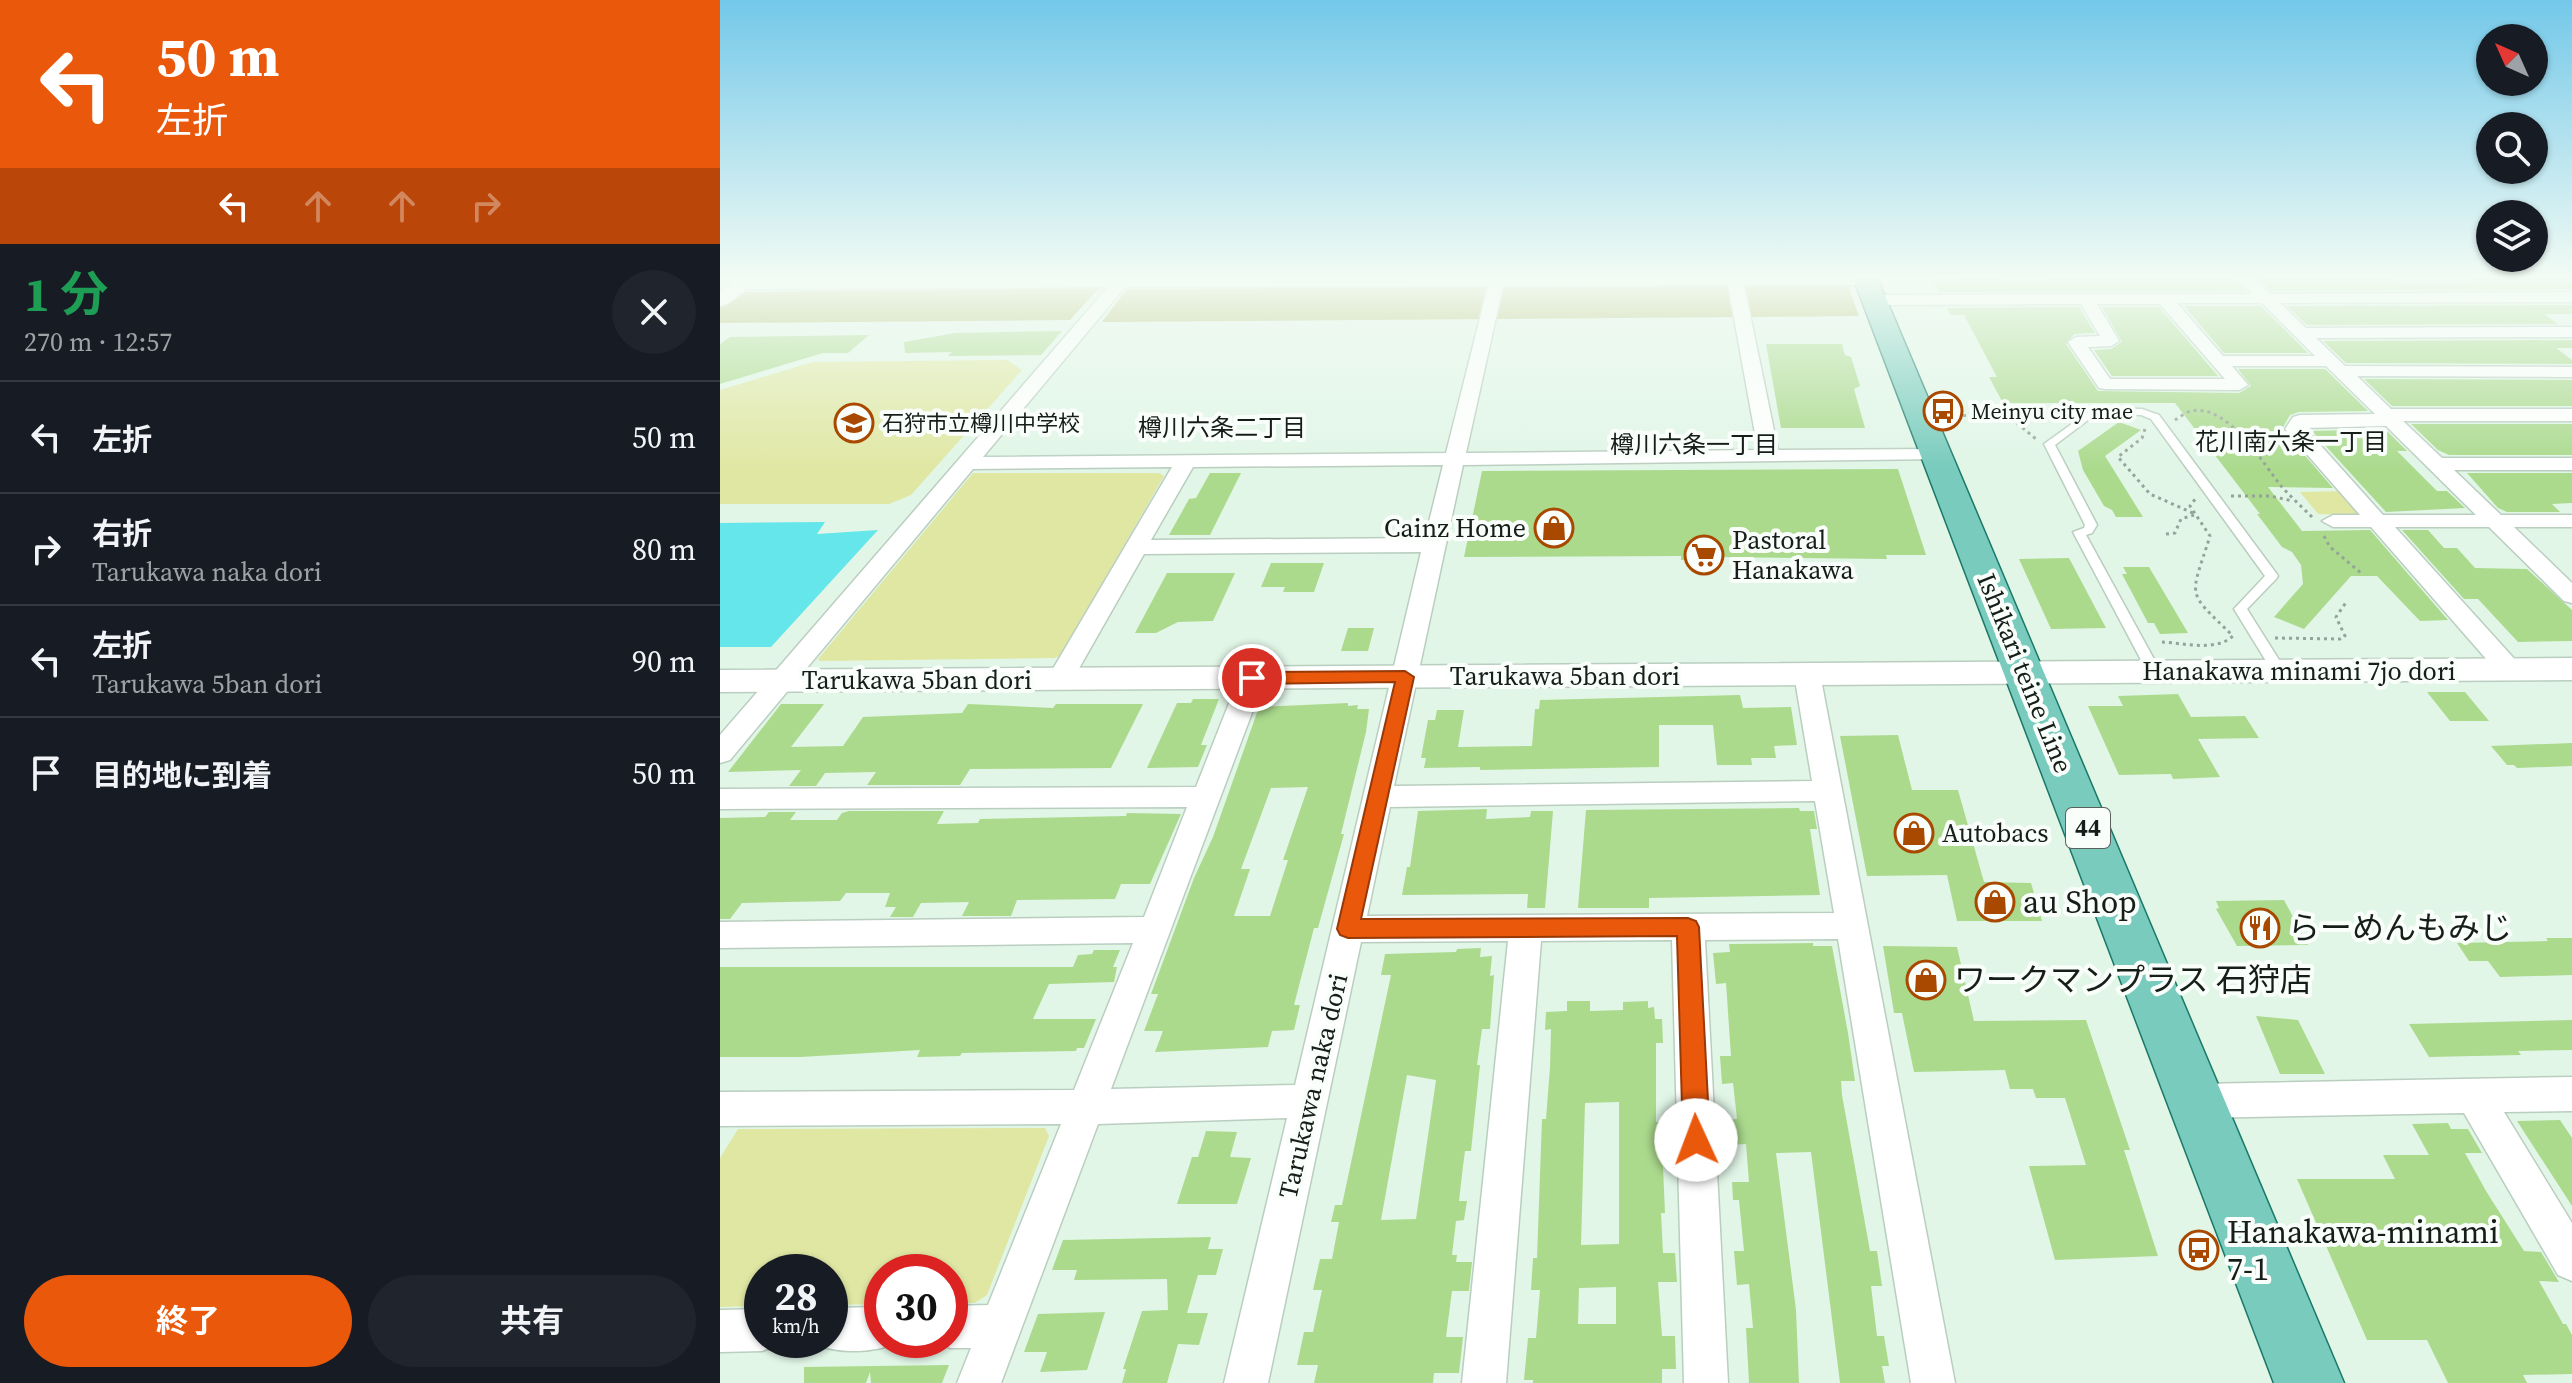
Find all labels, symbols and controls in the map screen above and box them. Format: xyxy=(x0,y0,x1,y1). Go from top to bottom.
text: 50 m xyxy=(156,18,279,95)
north arrow xyxy=(2476,24,2548,96)
map controls xyxy=(2476,24,2548,272)
icon: left xyxy=(24,32,128,136)
text: 左折 xyxy=(156,96,228,145)
button: search xyxy=(2476,112,2548,184)
icon: left xyxy=(212,184,256,228)
icon: ahead xyxy=(296,184,340,228)
icon: ahead xyxy=(380,184,424,228)
icon: right xyxy=(464,184,508,228)
button: layers xyxy=(2476,200,2548,272)
text: 1 分 xyxy=(24,261,108,327)
button: close xyxy=(612,270,696,354)
text: 270 m · 12:57 xyxy=(24,324,172,360)
bus stop icon: Meinyu city mae xyxy=(1922,390,1964,432)
place label: Meinyu city mae xyxy=(1971,396,2133,426)
school or university icon: 石狩市立樽川中学校 xyxy=(833,402,875,444)
place label: 石狩市立樽川中学校 xyxy=(882,408,1080,438)
district label: 樽川六条二丁目 xyxy=(1138,411,1306,444)
icon: left xyxy=(24,415,68,459)
text: 50 m xyxy=(632,417,696,458)
text: 左折 xyxy=(92,419,152,460)
district label: 花川南六条一丁目 xyxy=(2195,425,2387,458)
district label: 樽川六条一丁目 xyxy=(1610,428,1778,461)
shop icon: Cainz Home xyxy=(1533,507,1575,549)
place label: Cainz Home xyxy=(1384,510,1526,546)
text: 右折 xyxy=(92,513,152,554)
place label: Pastoral Hanakawa xyxy=(1732,522,1854,588)
icon: right xyxy=(24,527,68,571)
text: 80 m xyxy=(632,529,696,570)
supermarket icon: Pastoral Hanakawa xyxy=(1683,534,1725,576)
text: Tarukawa naka dori xyxy=(92,554,322,590)
street label: Ishikari teine Line xyxy=(1969,568,2081,778)
text: 左折 xyxy=(92,625,152,666)
icon: left xyxy=(24,639,68,683)
text: 90 m xyxy=(632,641,696,682)
pin xyxy=(1218,644,1286,712)
street label: Hanakawa minami 7jo dori xyxy=(2142,653,2456,689)
icon: arrive xyxy=(1230,656,1274,700)
street label: Tarukawa 5ban dori xyxy=(1450,658,1680,694)
street label: Tarukawa 5ban dori xyxy=(802,662,1032,698)
text: Tarukawa 5ban dori xyxy=(92,666,322,702)
icon: arrive xyxy=(24,751,68,795)
text: 50 m xyxy=(632,753,696,794)
text: 目的地に到着 xyxy=(92,755,272,796)
road number: 44 xyxy=(2066,808,2110,848)
shop icon: Autobacs xyxy=(1893,812,1935,854)
place label: Autobacs xyxy=(1942,815,2049,851)
place label: au Shop xyxy=(2023,880,2137,924)
shop icon: au Shop xyxy=(1974,881,2016,923)
place label: らーめんもみじ xyxy=(2288,906,2512,950)
restaurant icon: らーめんもみじ xyxy=(2239,907,2281,949)
place label: ワークマンプラス 石狩店 xyxy=(1954,958,2312,1002)
shop icon: ワークマンプラス 石狩店 xyxy=(1905,959,1947,1001)
street label: Tarukawa naka dori xyxy=(1270,970,1356,1202)
position arrow xyxy=(1654,1098,1738,1182)
place label: Hanakawa-minami 7-1 xyxy=(2227,1210,2499,1291)
bus stop icon: Hanakawa-minami 7-1 xyxy=(2178,1229,2220,1271)
speed limit sign: 30 xyxy=(864,1254,968,1358)
text: 28 xyxy=(774,1269,818,1323)
button: 終了 xyxy=(24,1275,352,1367)
button: 共有 xyxy=(368,1275,696,1367)
text: km/h xyxy=(772,1312,820,1340)

